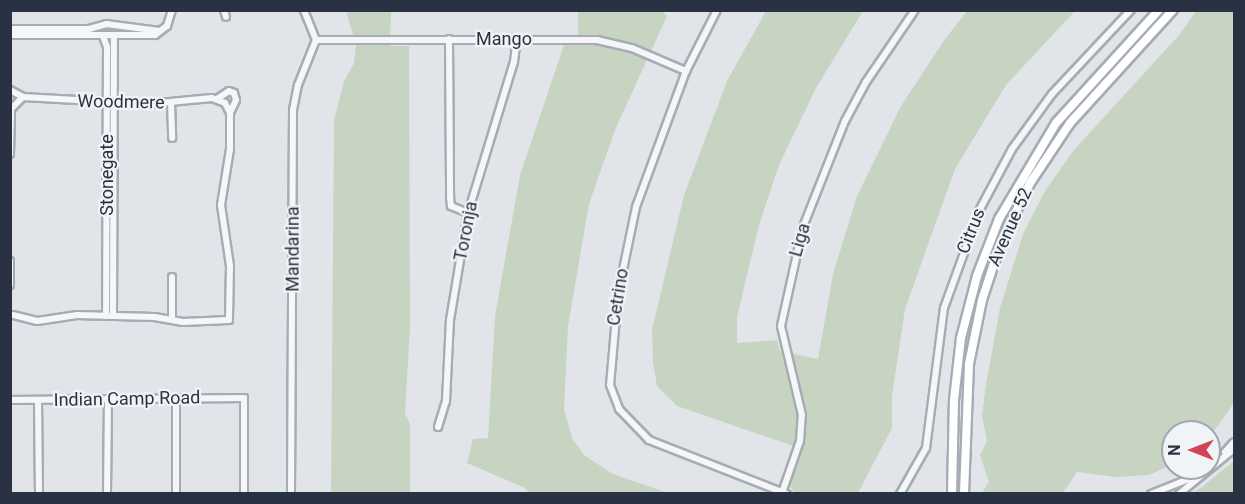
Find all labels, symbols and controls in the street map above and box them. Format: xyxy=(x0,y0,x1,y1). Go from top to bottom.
street label: Mango xyxy=(476,28,532,50)
street label: Woodmere xyxy=(77,90,165,114)
street label: Stonegate xyxy=(96,134,118,216)
street label: Avenue 52 xyxy=(983,184,1037,270)
street label: Toronja xyxy=(450,199,482,263)
street label: Citrus xyxy=(952,205,990,257)
street label: Mandarina xyxy=(282,206,304,292)
street label: Liga xyxy=(785,221,815,259)
street label: Cetrino xyxy=(603,267,633,327)
street label: Indian Camp Road xyxy=(53,387,201,411)
north arrow xyxy=(1161,420,1221,480)
text: N xyxy=(1165,444,1184,456)

